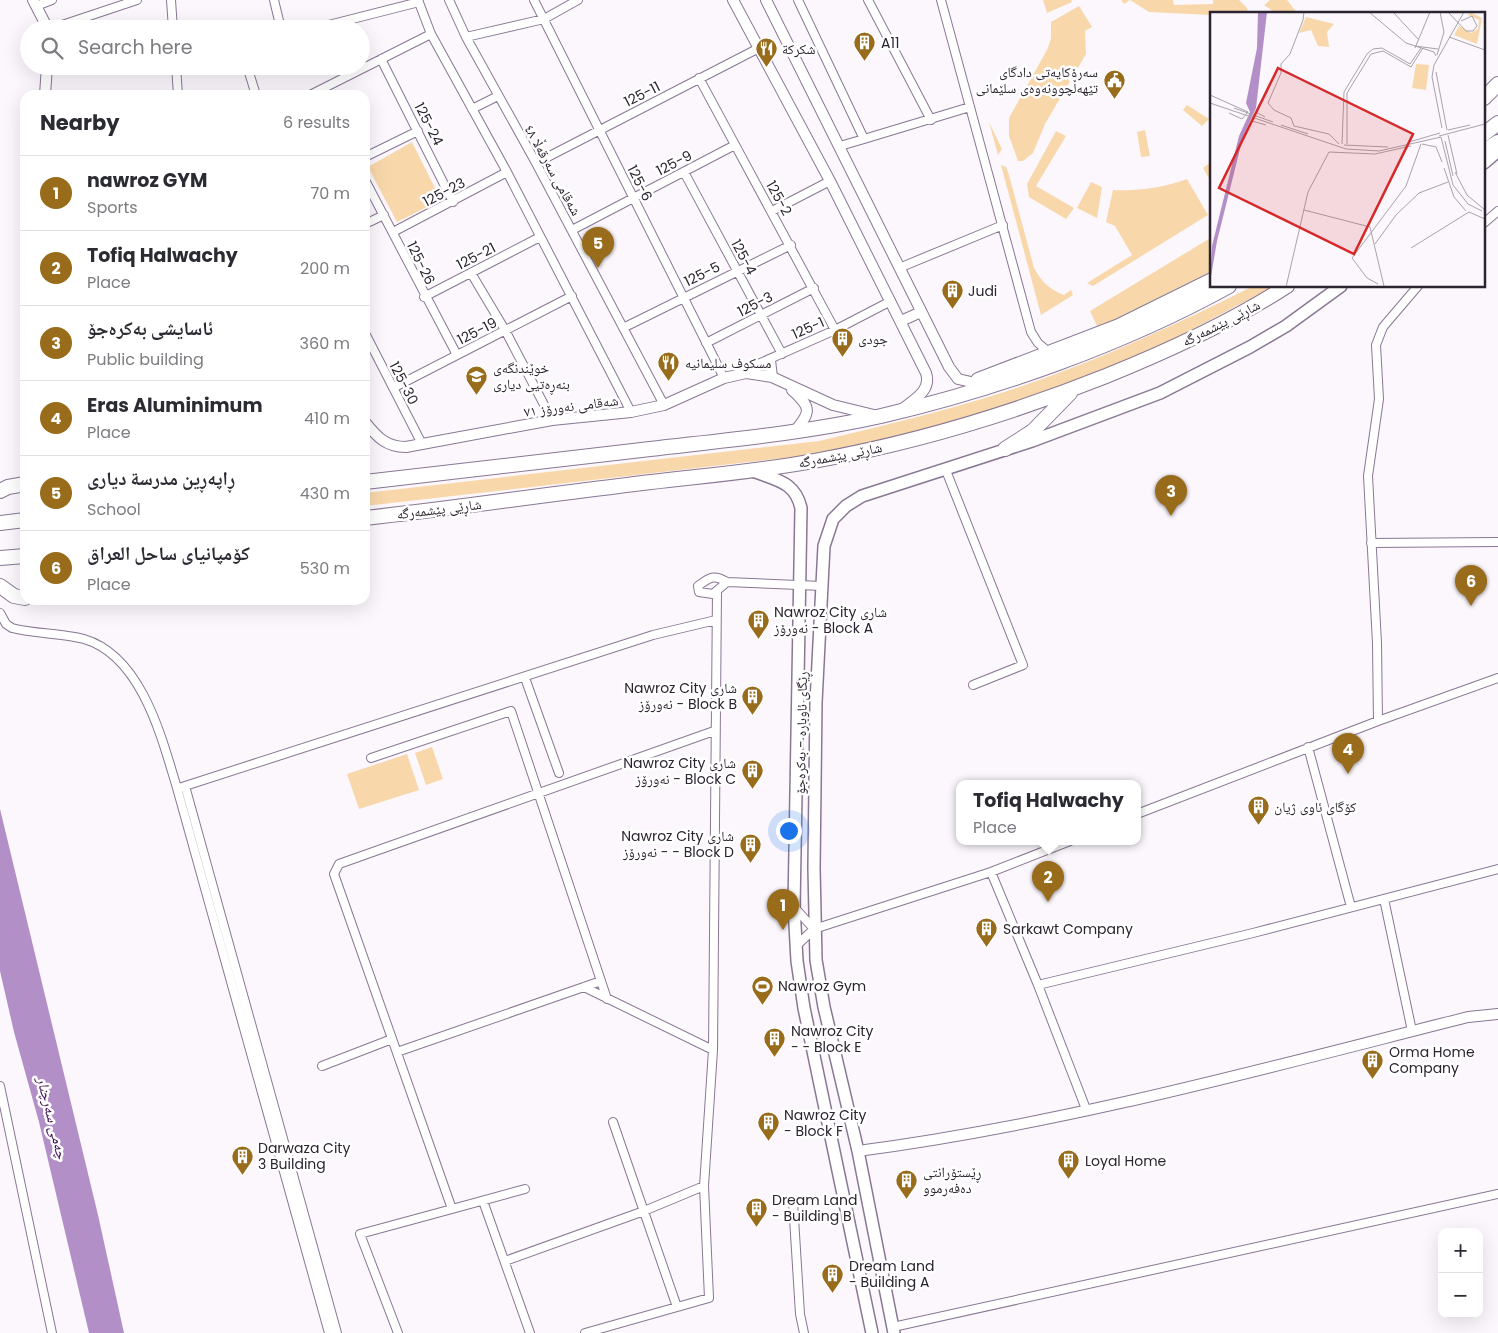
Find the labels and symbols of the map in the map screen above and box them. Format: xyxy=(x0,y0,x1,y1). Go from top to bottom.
inset map xyxy=(1210,12,1486,288)
building icon: A11 xyxy=(853,31,877,62)
place label: A11 xyxy=(881,33,899,53)
restaurant icon: شكركة xyxy=(754,37,778,68)
place label: شكركة xyxy=(782,39,815,59)
place label: سەرۆکایەتی دادگای تێهەڵچوونەوەی سلێمانی xyxy=(976,62,1098,98)
public building icon: سەرۆکایەتی دادگای تێهەڵچوونەوەی سلێمانی xyxy=(1102,68,1126,99)
street label: 125-11 xyxy=(621,76,663,112)
street label: 125-24 xyxy=(410,99,448,149)
street label: شەقامی سەرقەڵا ٤٨ xyxy=(520,121,586,219)
street label: 125-9 xyxy=(653,145,695,181)
street label: 125-6 xyxy=(622,162,658,205)
street label: 125-23 xyxy=(419,173,469,211)
street label: 125-2 xyxy=(761,177,797,219)
pin: 5 xyxy=(582,227,614,268)
street label: 125-4 xyxy=(726,236,762,279)
street label: 125-26 xyxy=(402,238,440,288)
street label: 125-21 xyxy=(453,238,499,274)
street label: 125-5 xyxy=(681,257,723,291)
building icon: Judi xyxy=(940,279,964,310)
place label: Judi xyxy=(968,281,997,301)
street label: 125-3 xyxy=(734,287,776,321)
street label: شاڕێی پێشمەرگە xyxy=(1179,295,1264,353)
street label: 125-19 xyxy=(454,312,500,350)
street label: 125-1 xyxy=(789,312,827,344)
building icon: جودی xyxy=(830,327,854,358)
place label: جودی xyxy=(858,329,888,349)
restaurant icon: مسكوف سليمانيه xyxy=(657,351,681,382)
place label: مسكوف سليمانيه xyxy=(685,353,771,373)
street label: 125-30 xyxy=(385,358,423,408)
place label: خوێندنگەی بنەڕەتیی دیاری xyxy=(493,358,570,396)
school or university icon: خوێندنگەی بنەڕەتیی دیاری xyxy=(465,364,489,395)
street label: شەقامی نەورۆز ٧١ xyxy=(523,390,619,422)
street label: شاڕێی پێشمەرگە xyxy=(796,437,884,475)
pin: 3 xyxy=(1155,475,1187,516)
street label: شاڕێی پێشمەرگە xyxy=(396,494,483,526)
pin: 6 xyxy=(1455,565,1487,606)
place label: Nawroz City شاری نەورۆز - Block A xyxy=(773,602,887,638)
building icon: Nawroz City شاری نەورۆز - Block A xyxy=(746,608,770,639)
street label: ڕێگای ئاوبارە - بەکرەجۆ xyxy=(790,671,814,795)
place label: Nawroz City شاری نەورۆز - Block B xyxy=(624,678,737,714)
building icon: Nawroz City شاری نەورۆز - Block B xyxy=(741,684,765,715)
pin: 4 xyxy=(1332,733,1364,774)
place label: Nawroz City شاری نەورۆز - Block C xyxy=(623,753,736,789)
building icon: Nawroz City شاری نەورۆز - Block C xyxy=(740,759,764,790)
building icon: کۆگای ئاوی ژیان xyxy=(1246,795,1270,826)
place label: کۆگای ئاوی ژیان xyxy=(1274,797,1357,817)
your location xyxy=(776,818,802,844)
place label: Nawroz City شاری نەورۆز - - Block D xyxy=(621,826,734,862)
building icon: Nawroz City شاری نەورۆز - - Block D xyxy=(738,832,762,863)
pin: 2 xyxy=(1032,861,1064,902)
pin: 1 xyxy=(767,889,799,930)
building icon: Sarkawt Company xyxy=(975,917,999,948)
place label: Sarkawt Company xyxy=(1003,919,1133,939)
sports icon: Nawroz Gym xyxy=(750,974,774,1005)
place label: Nawroz Gym xyxy=(778,976,866,996)
place label: Nawroz City - - Block E xyxy=(791,1021,873,1057)
building icon: Nawroz City - - Block E xyxy=(763,1027,787,1058)
place label: Orma Home Company xyxy=(1389,1042,1475,1078)
building icon: Orma Home Company xyxy=(1361,1048,1385,1079)
water label: چەمی سەرچنار xyxy=(32,1074,73,1162)
place label: Nawroz City - Block F xyxy=(784,1105,866,1141)
building icon: Nawroz City - Block F xyxy=(756,1111,780,1142)
place label: Darwaza City 3 Building xyxy=(258,1138,350,1174)
building icon: Darwaza City 3 Building xyxy=(230,1144,254,1175)
building icon: Loyal Home xyxy=(1057,1149,1081,1180)
place label: Loyal Home xyxy=(1085,1151,1167,1171)
place label: ڕێستۆرانتی دەفەرموو xyxy=(923,1162,981,1198)
building icon: ڕێستۆرانتی دەفەرموو xyxy=(895,1168,919,1199)
place label: Dream Land - Building B xyxy=(772,1190,857,1226)
building icon: Dream Land - Building B xyxy=(744,1196,768,1227)
place label: Dream Land - Building A xyxy=(849,1256,934,1292)
building icon: Dream Land - Building A xyxy=(821,1262,845,1293)

